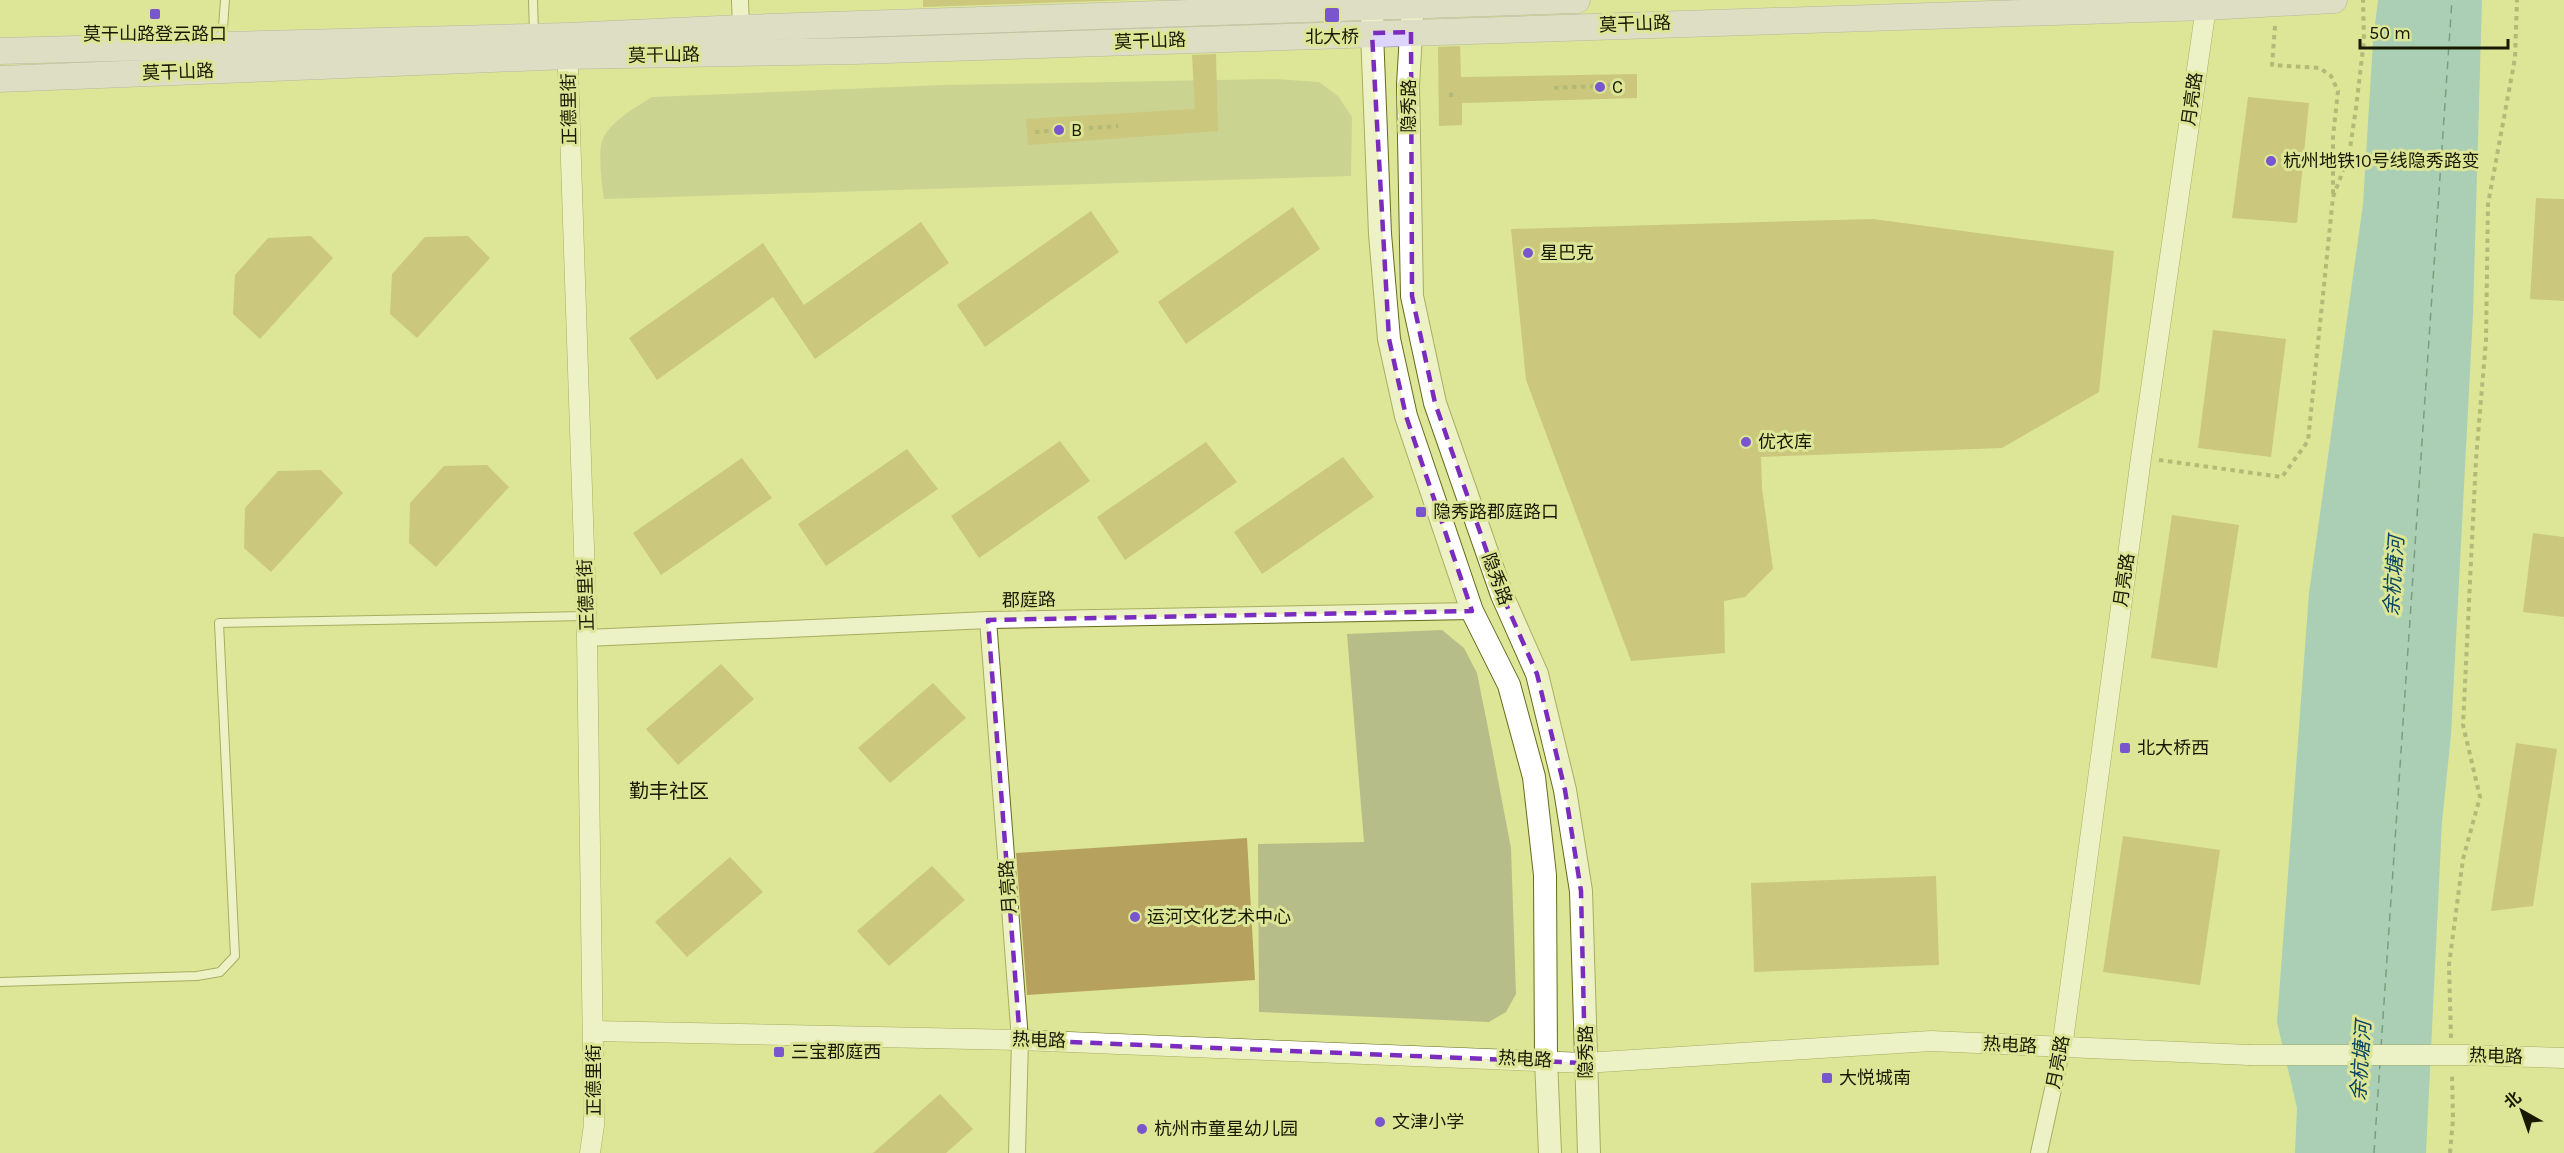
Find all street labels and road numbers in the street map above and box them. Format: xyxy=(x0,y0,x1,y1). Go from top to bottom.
street label: 莫干山路 xyxy=(1599,12,1671,36)
street label: 莫干山路 xyxy=(1114,29,1186,53)
street label: 莫干山路 xyxy=(628,43,700,67)
street label: 莫干山路 xyxy=(142,60,214,84)
street label: 月亮路 xyxy=(2177,71,2207,127)
street label: 正德里街 xyxy=(557,73,581,145)
street label: 隐秀路 xyxy=(1398,79,1420,133)
street label: 隐秀路 xyxy=(1477,550,1517,608)
street label: 月亮路 xyxy=(2109,552,2139,608)
street label: 正德里街 xyxy=(574,559,598,631)
street label: 郡庭路 xyxy=(1002,589,1056,611)
street label: 月亮路 xyxy=(995,859,1021,915)
street label: 隐秀路 xyxy=(1575,1025,1597,1079)
street label: 热电路 xyxy=(1012,1028,1066,1052)
street label: 热电路 xyxy=(1982,1033,2038,1057)
street label: 月亮路 xyxy=(2042,1033,2074,1091)
street label: 正德里街 xyxy=(583,1044,605,1116)
street label: 热电路 xyxy=(2469,1044,2523,1068)
street label: 热电路 xyxy=(1497,1047,1553,1071)

